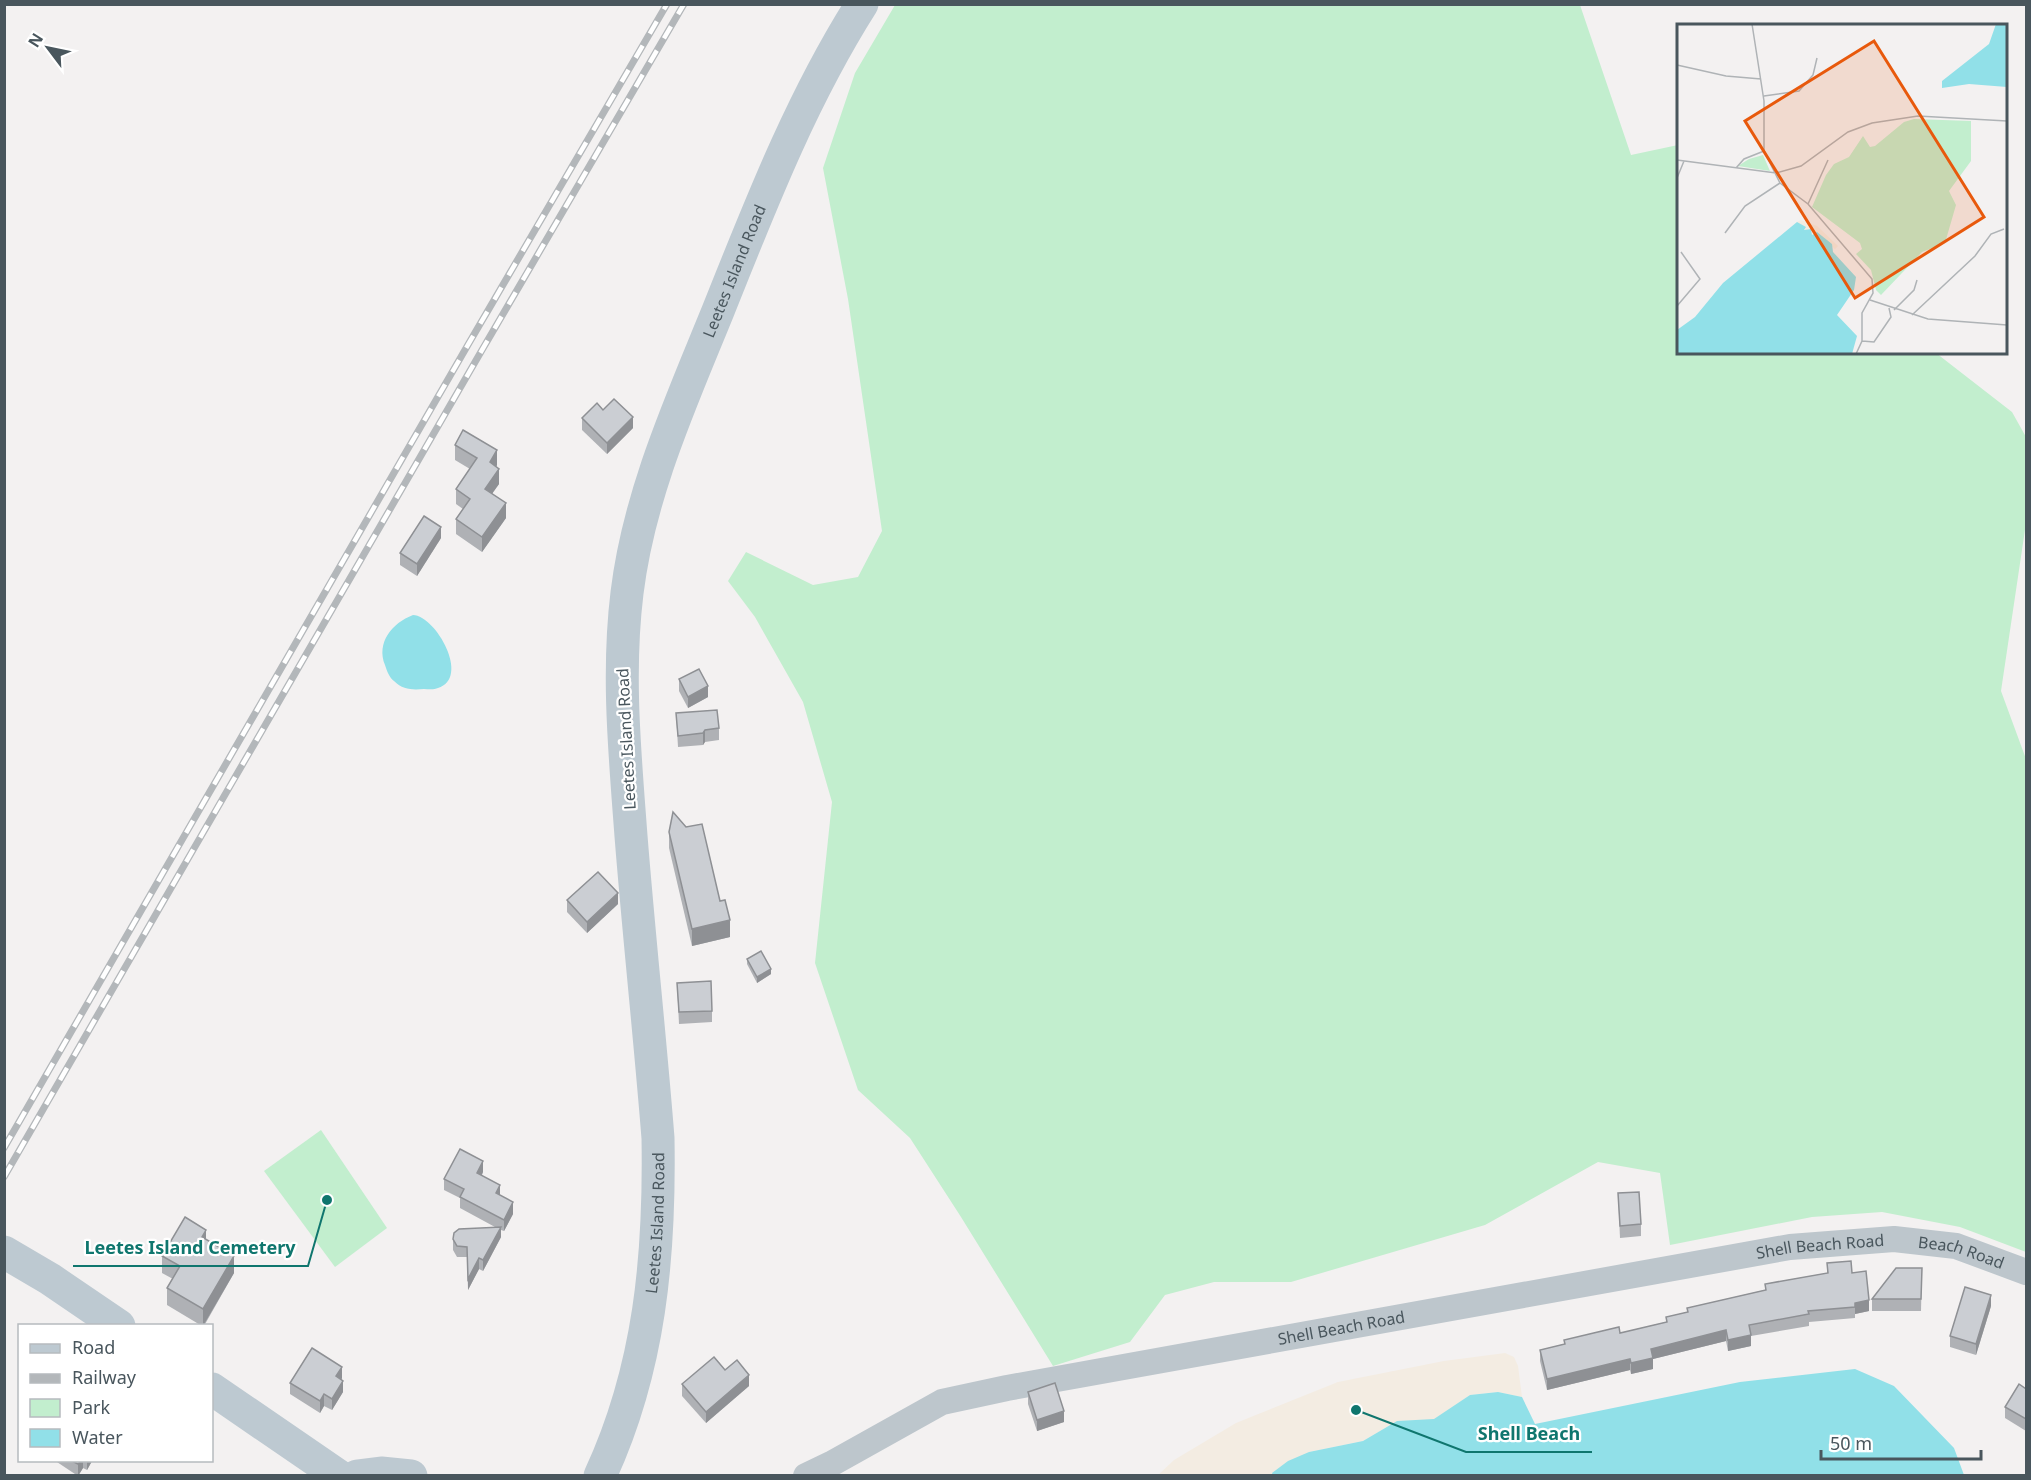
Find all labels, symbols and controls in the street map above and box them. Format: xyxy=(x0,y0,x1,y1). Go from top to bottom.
north arrow xyxy=(18,18,78,78)
inset map xyxy=(1677,24,2007,354)
text: N xyxy=(23,29,48,51)
street label: Leetes Island Road xyxy=(697,201,771,341)
street label: Leetes Island Road xyxy=(611,668,641,810)
street label: Leetes Island Road xyxy=(640,1152,669,1295)
street label: Shell Beach Road xyxy=(1754,1229,1885,1264)
callout: Leetes Island Cemetery xyxy=(73,1230,308,1266)
street label: Beach Road xyxy=(1917,1231,2007,1274)
text: Leetes Island Cemetery xyxy=(84,1235,296,1259)
street label: Shell Beach Road xyxy=(1276,1306,1407,1350)
legend xyxy=(18,1324,213,1462)
text: Road xyxy=(72,1335,115,1359)
text: Railway xyxy=(72,1365,137,1389)
text: Park xyxy=(72,1395,110,1419)
callout: Shell Beach xyxy=(1466,1416,1592,1452)
text: Shell Beach xyxy=(1478,1421,1580,1445)
scale bar xyxy=(1821,1423,1982,1461)
text: Water xyxy=(72,1425,123,1449)
text: 50 m xyxy=(1830,1431,1872,1455)

